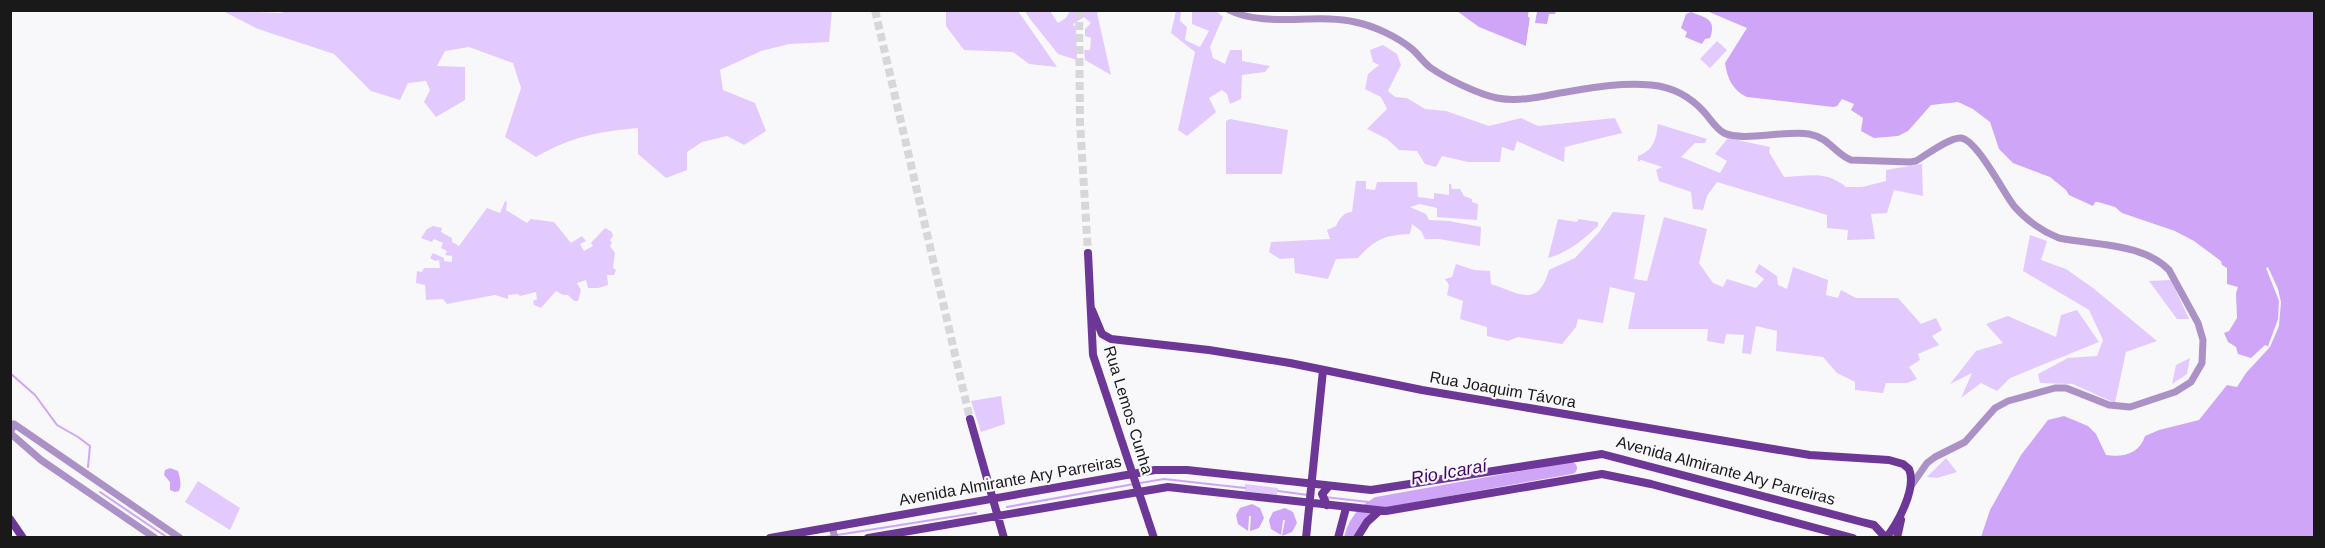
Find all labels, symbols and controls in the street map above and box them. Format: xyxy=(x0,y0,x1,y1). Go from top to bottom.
street label: Rua Lemos Cunha xyxy=(1101,344,1156,477)
street label: Rua Joaquim Távora xyxy=(1428,368,1577,411)
street label: Avenida Almirante Ary Parreiras xyxy=(1615,433,1837,508)
street label: Avenida Almirante Ary Parreiras xyxy=(898,453,1123,508)
water label: Rio Icaraí xyxy=(1409,455,1491,489)

